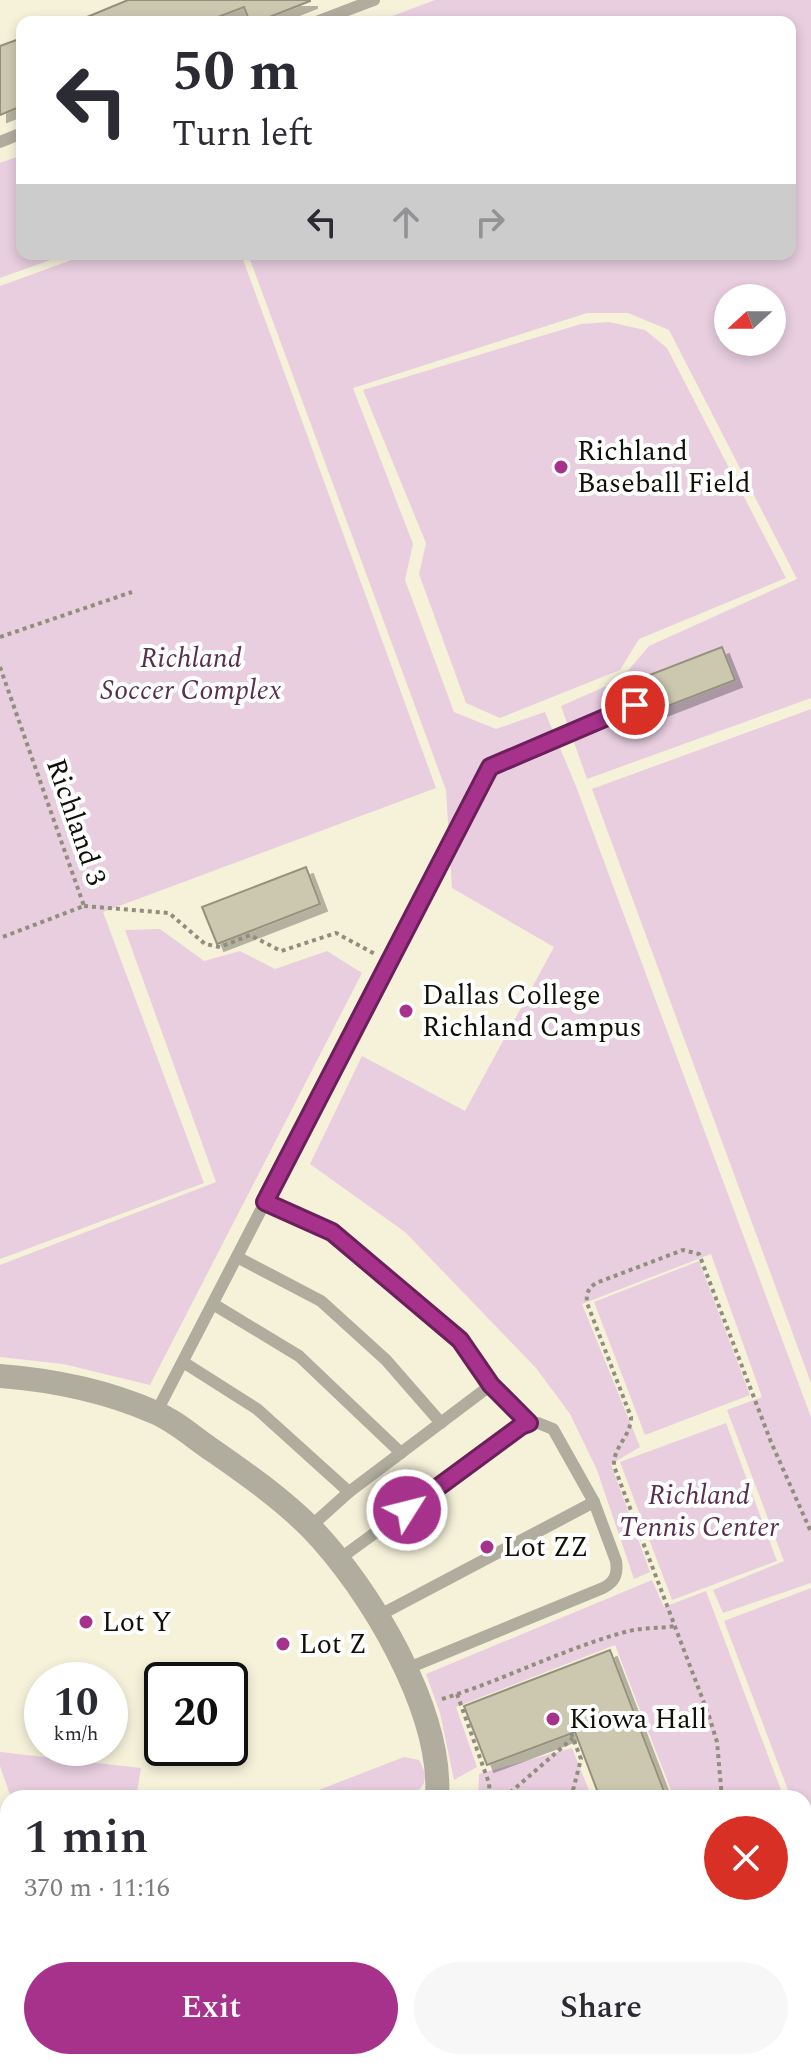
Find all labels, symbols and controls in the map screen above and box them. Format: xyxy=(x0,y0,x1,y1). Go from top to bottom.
text: 50 m xyxy=(172,30,299,115)
icon: left xyxy=(40,48,144,152)
text: Turn left xyxy=(172,107,313,162)
icon: left xyxy=(300,200,344,244)
icon: ahead xyxy=(384,200,428,244)
icon: right xyxy=(468,200,512,244)
north arrow xyxy=(714,284,786,356)
map controls xyxy=(714,284,786,356)
place label: Richland Baseball Field xyxy=(577,430,751,505)
marker: Richland Baseball Field xyxy=(552,458,570,476)
park label: Richland Soccer Complex xyxy=(100,637,282,712)
pin xyxy=(601,671,669,739)
icon: arrive xyxy=(613,683,657,727)
street label: Richland 3 xyxy=(34,753,118,891)
place label: Dallas College Richland Campus xyxy=(422,974,642,1049)
marker: Dallas College Richland Campus xyxy=(397,1002,415,1020)
position arrow xyxy=(365,1468,449,1552)
park label: Richland Tennis Center xyxy=(619,1474,779,1549)
place label: Lot ZZ xyxy=(503,1526,588,1569)
marker: Lot ZZ xyxy=(478,1538,496,1556)
place label: Lot Y xyxy=(102,1601,172,1644)
marker: Lot Y xyxy=(77,1613,95,1631)
place label: Lot Z xyxy=(299,1623,367,1666)
marker: Lot Z xyxy=(274,1635,292,1653)
speed limit sign: 20 xyxy=(144,1662,248,1766)
text: 10 xyxy=(54,1673,98,1734)
place label: Kiowa Hall xyxy=(569,1698,707,1741)
marker: Kiowa Hall xyxy=(544,1710,562,1728)
text: km/h xyxy=(54,1719,99,1749)
text: 1 min xyxy=(24,1801,149,1874)
button: close xyxy=(704,1816,788,1900)
text: 370 m · 11:16 xyxy=(24,1868,170,1908)
button: Exit xyxy=(24,1962,398,2054)
button: Share xyxy=(414,1962,788,2054)

